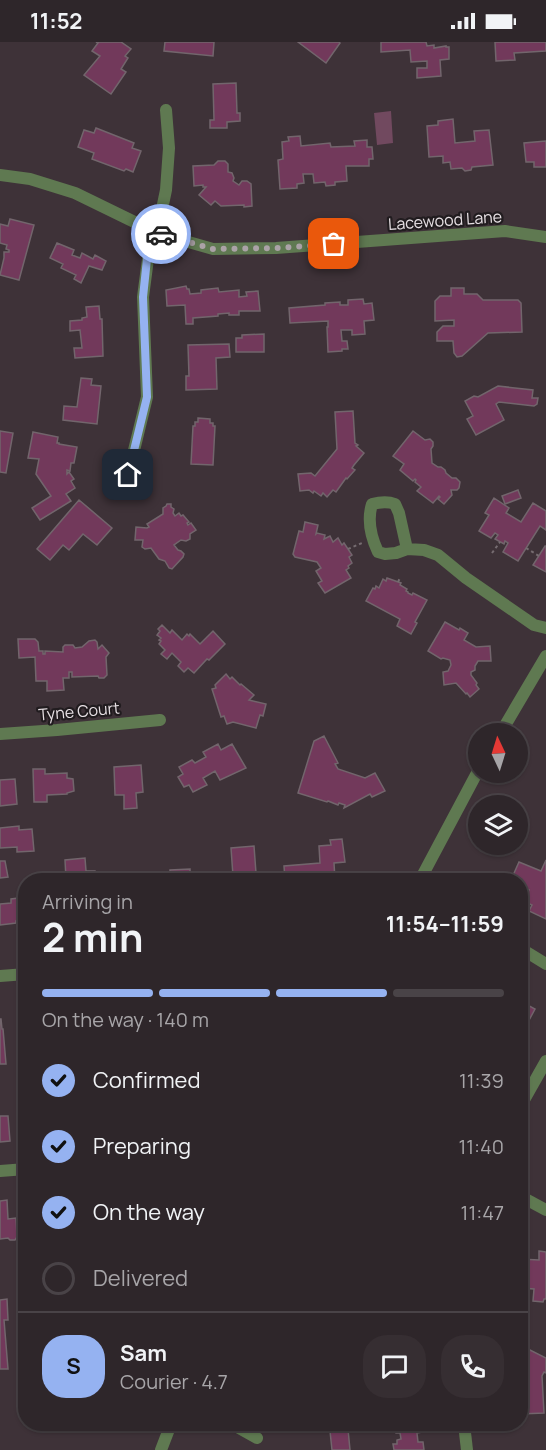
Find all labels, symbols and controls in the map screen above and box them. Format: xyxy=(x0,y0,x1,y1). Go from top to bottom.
text: 11:52 xyxy=(30,6,82,36)
courier xyxy=(131,204,191,264)
street label: Lacewood Lane xyxy=(387,205,503,235)
icon: car xyxy=(145,218,178,251)
pin xyxy=(308,218,359,269)
icon: bag xyxy=(317,227,350,260)
pin xyxy=(102,449,153,500)
icon: home xyxy=(111,458,144,491)
street label: Tyne Court xyxy=(37,696,121,726)
north arrow xyxy=(468,723,528,783)
map controls xyxy=(468,723,528,855)
button: layers xyxy=(468,795,528,855)
text: Arriving in xyxy=(42,888,133,915)
text: 11:54–11:59 xyxy=(386,909,504,939)
text: 2 min xyxy=(42,910,143,964)
text: On the way · 140 m xyxy=(42,1006,209,1033)
icon: check xyxy=(42,1064,75,1097)
text: Confirmed xyxy=(93,1065,201,1095)
text: 11:39 xyxy=(459,1067,504,1094)
icon: check xyxy=(42,1130,75,1163)
text: Preparing xyxy=(93,1131,191,1161)
text: 11:40 xyxy=(458,1133,504,1160)
icon: check xyxy=(42,1196,75,1229)
text: On the way xyxy=(93,1197,205,1227)
text: 11:47 xyxy=(461,1199,504,1226)
text: Delivered xyxy=(93,1263,188,1293)
button: chat xyxy=(363,1335,426,1398)
button: phone xyxy=(441,1335,504,1398)
text: Sam xyxy=(120,1338,167,1368)
text: S xyxy=(66,1351,81,1381)
text: Courier · 4.7 xyxy=(120,1368,228,1395)

